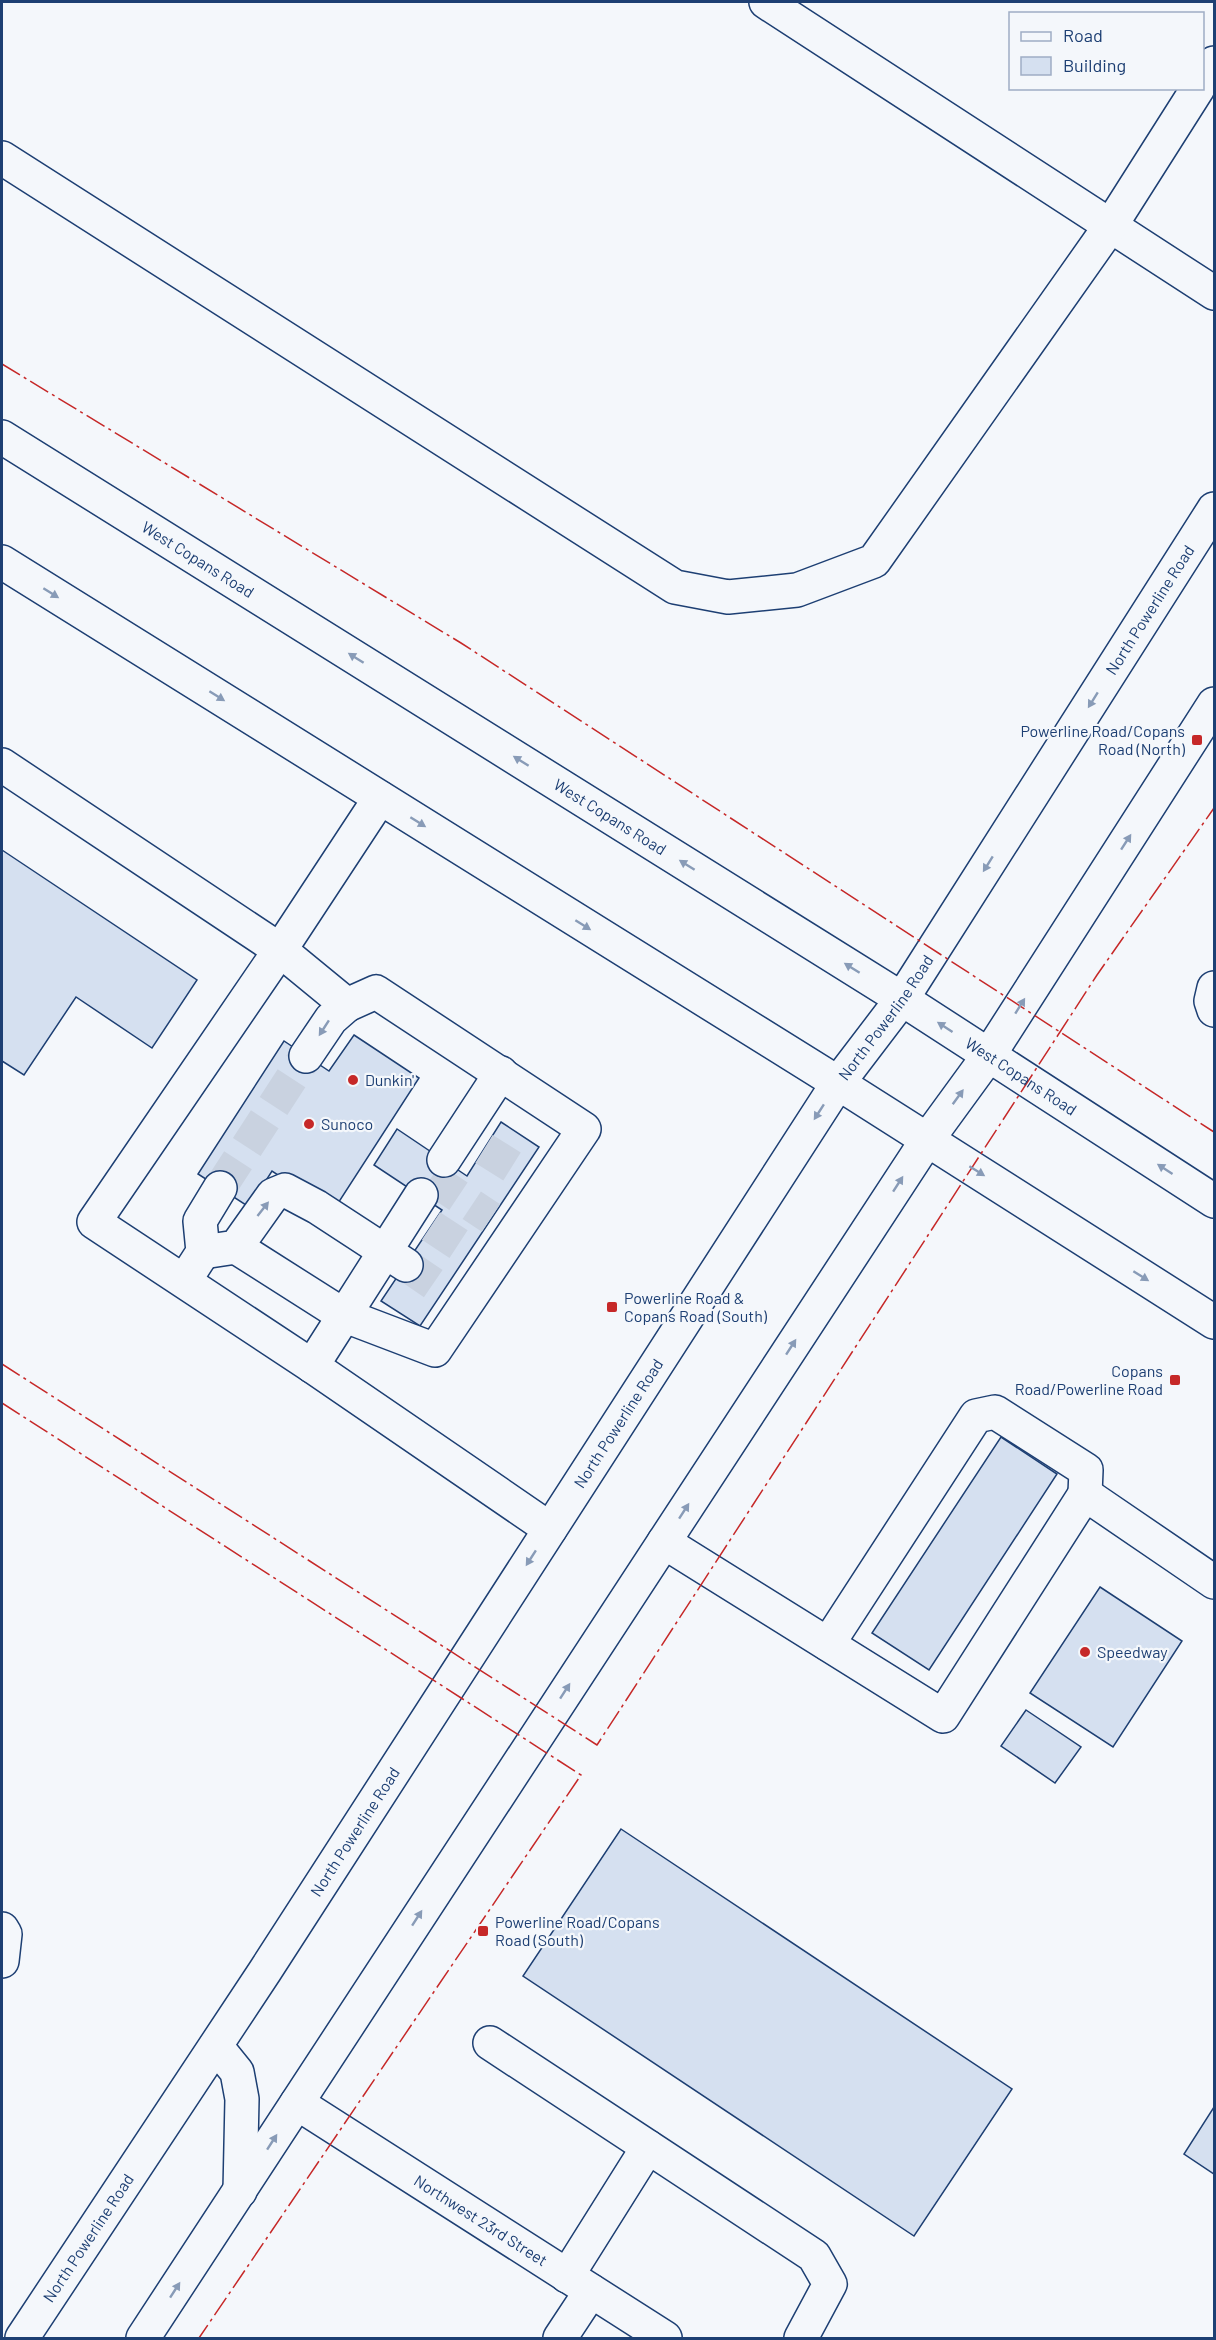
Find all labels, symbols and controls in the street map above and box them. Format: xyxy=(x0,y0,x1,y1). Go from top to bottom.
legend xyxy=(1009,12,1204,90)
text: Road xyxy=(1063,24,1103,46)
text: Building xyxy=(1063,54,1126,76)
street label: West Copans Road xyxy=(139,517,258,601)
street label: North Powerline Road xyxy=(1101,541,1198,678)
one-way arrow xyxy=(43,587,59,598)
one-way arrow xyxy=(348,653,364,664)
one-way arrow xyxy=(208,691,225,702)
one-way arrow xyxy=(1087,692,1098,708)
place label: Powerline Road/Copans Road (North) xyxy=(1020,721,1186,758)
marker: Powerline Road/Copans Road (North) xyxy=(1190,733,1204,747)
one-way arrow xyxy=(513,756,529,767)
street label: West Copans Road xyxy=(551,774,670,859)
one-way arrow xyxy=(410,816,426,827)
one-way arrow xyxy=(1120,834,1131,850)
one-way arrow xyxy=(983,856,994,872)
one-way arrow xyxy=(679,859,695,870)
one-way arrow xyxy=(575,919,591,930)
street label: North Powerline Road xyxy=(834,951,937,1084)
one-way arrow xyxy=(844,962,860,973)
one-way arrow xyxy=(1015,998,1026,1014)
one-way arrow xyxy=(319,1020,330,1037)
one-way arrow xyxy=(938,1021,954,1033)
street label: West Copans Road xyxy=(962,1033,1081,1119)
place label: Dunkin' xyxy=(365,1070,414,1089)
marker: Dunkin' xyxy=(346,1073,360,1087)
one-way arrow xyxy=(952,1090,964,1106)
one-way arrow xyxy=(814,1104,825,1120)
place label: Sunoco xyxy=(321,1114,373,1133)
marker: Sunoco xyxy=(302,1117,316,1131)
one-way arrow xyxy=(1157,1164,1173,1175)
one-way arrow xyxy=(968,1165,984,1177)
one-way arrow xyxy=(892,1177,904,1193)
one-way arrow xyxy=(256,1201,268,1216)
one-way arrow xyxy=(1133,1270,1149,1281)
place label: Powerline Road & Copans Road (South) xyxy=(624,1288,768,1325)
marker: Powerline Road & Copans Road (South) xyxy=(605,1300,619,1314)
one-way arrow xyxy=(785,1340,797,1356)
street label: North Powerline Road xyxy=(569,1355,667,1491)
place label: Copans Road/Powerline Road xyxy=(1015,1361,1163,1398)
marker: Copans Road/Powerline Road xyxy=(1168,1373,1182,1387)
one-way arrow xyxy=(679,1502,690,1519)
one-way arrow xyxy=(526,1550,537,1566)
place label: Speedway xyxy=(1097,1642,1168,1661)
marker: Speedway xyxy=(1078,1645,1092,1659)
one-way arrow xyxy=(560,1683,571,1699)
street label: North Powerline Road xyxy=(306,1763,403,1900)
one-way arrow xyxy=(412,1910,423,1926)
place label: Powerline Road/Copans Road (South) xyxy=(495,1912,660,1949)
marker: Powerline Road/Copans Road (South) xyxy=(476,1924,490,1938)
one-way arrow xyxy=(266,2134,277,2150)
street label: North Powerline Road xyxy=(39,2170,137,2305)
street label: Northwest 23rd Street xyxy=(411,2170,551,2269)
one-way arrow xyxy=(170,2281,181,2298)

